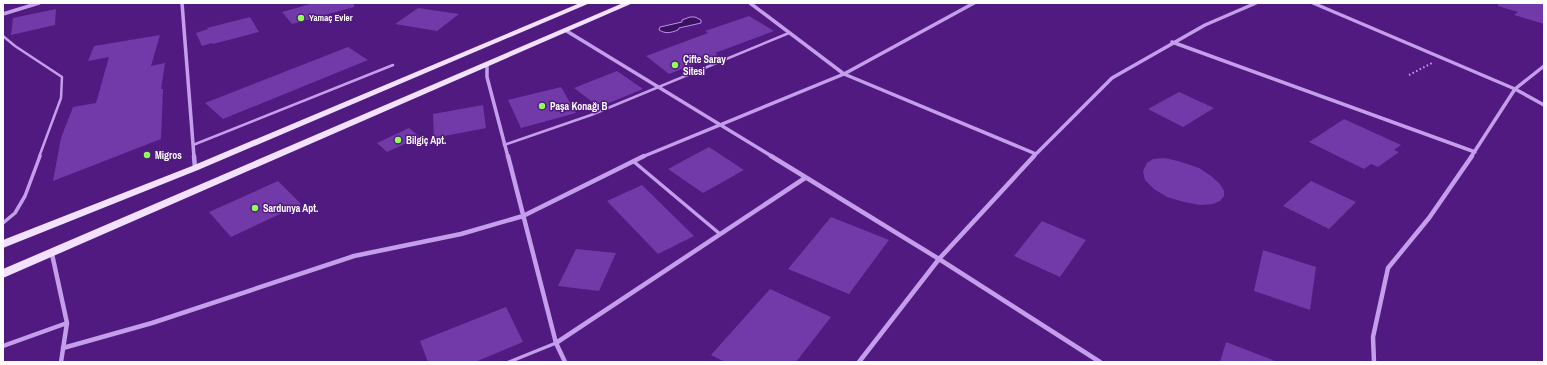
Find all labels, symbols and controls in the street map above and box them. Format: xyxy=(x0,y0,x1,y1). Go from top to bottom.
place label: Yamaç Evler xyxy=(309,12,353,24)
marker: Yamaç Evler xyxy=(296,13,306,23)
place label: Çifte Saray Sitesi xyxy=(683,53,726,78)
marker: Çifte Saray Sitesi xyxy=(670,60,680,70)
place label: Paşa Konağı B xyxy=(550,100,608,113)
marker: Paşa Konağı B xyxy=(537,101,547,111)
place label: Bilgiç Apt. xyxy=(406,134,446,147)
marker: Bilgiç Apt. xyxy=(393,135,403,145)
place label: Migros xyxy=(155,149,182,162)
marker: Migros xyxy=(142,150,152,160)
place label: Sardunya Apt. xyxy=(263,202,318,215)
marker: Sardunya Apt. xyxy=(250,203,260,213)

